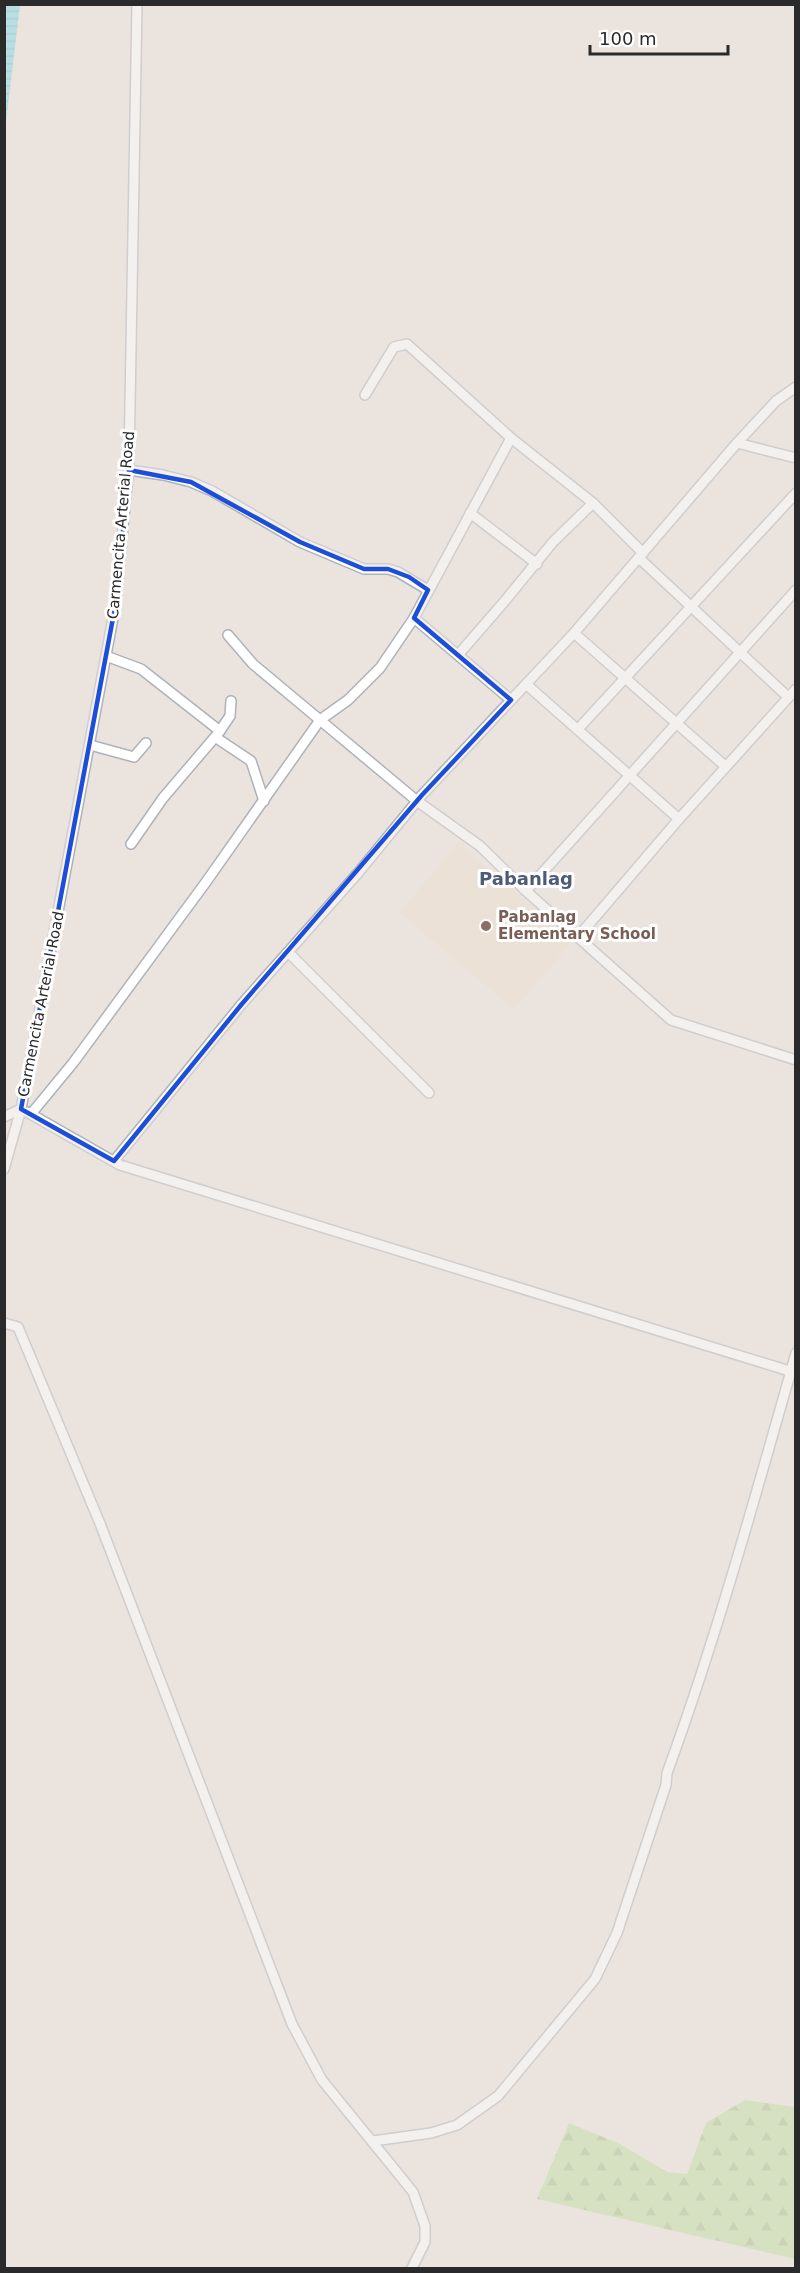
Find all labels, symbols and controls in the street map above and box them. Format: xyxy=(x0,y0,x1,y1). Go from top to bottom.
scale bar xyxy=(590,18,728,56)
text: 100 m xyxy=(599,28,657,49)
street label: Carmencita Arterial Road xyxy=(104,430,138,620)
district label: Pabanlag xyxy=(479,868,573,889)
place label: Pabanlag Elementary School xyxy=(498,908,656,943)
street label: Carmencita Arterial Road xyxy=(14,910,68,1098)
marker: Pabanlag Elementary School xyxy=(479,919,493,933)

